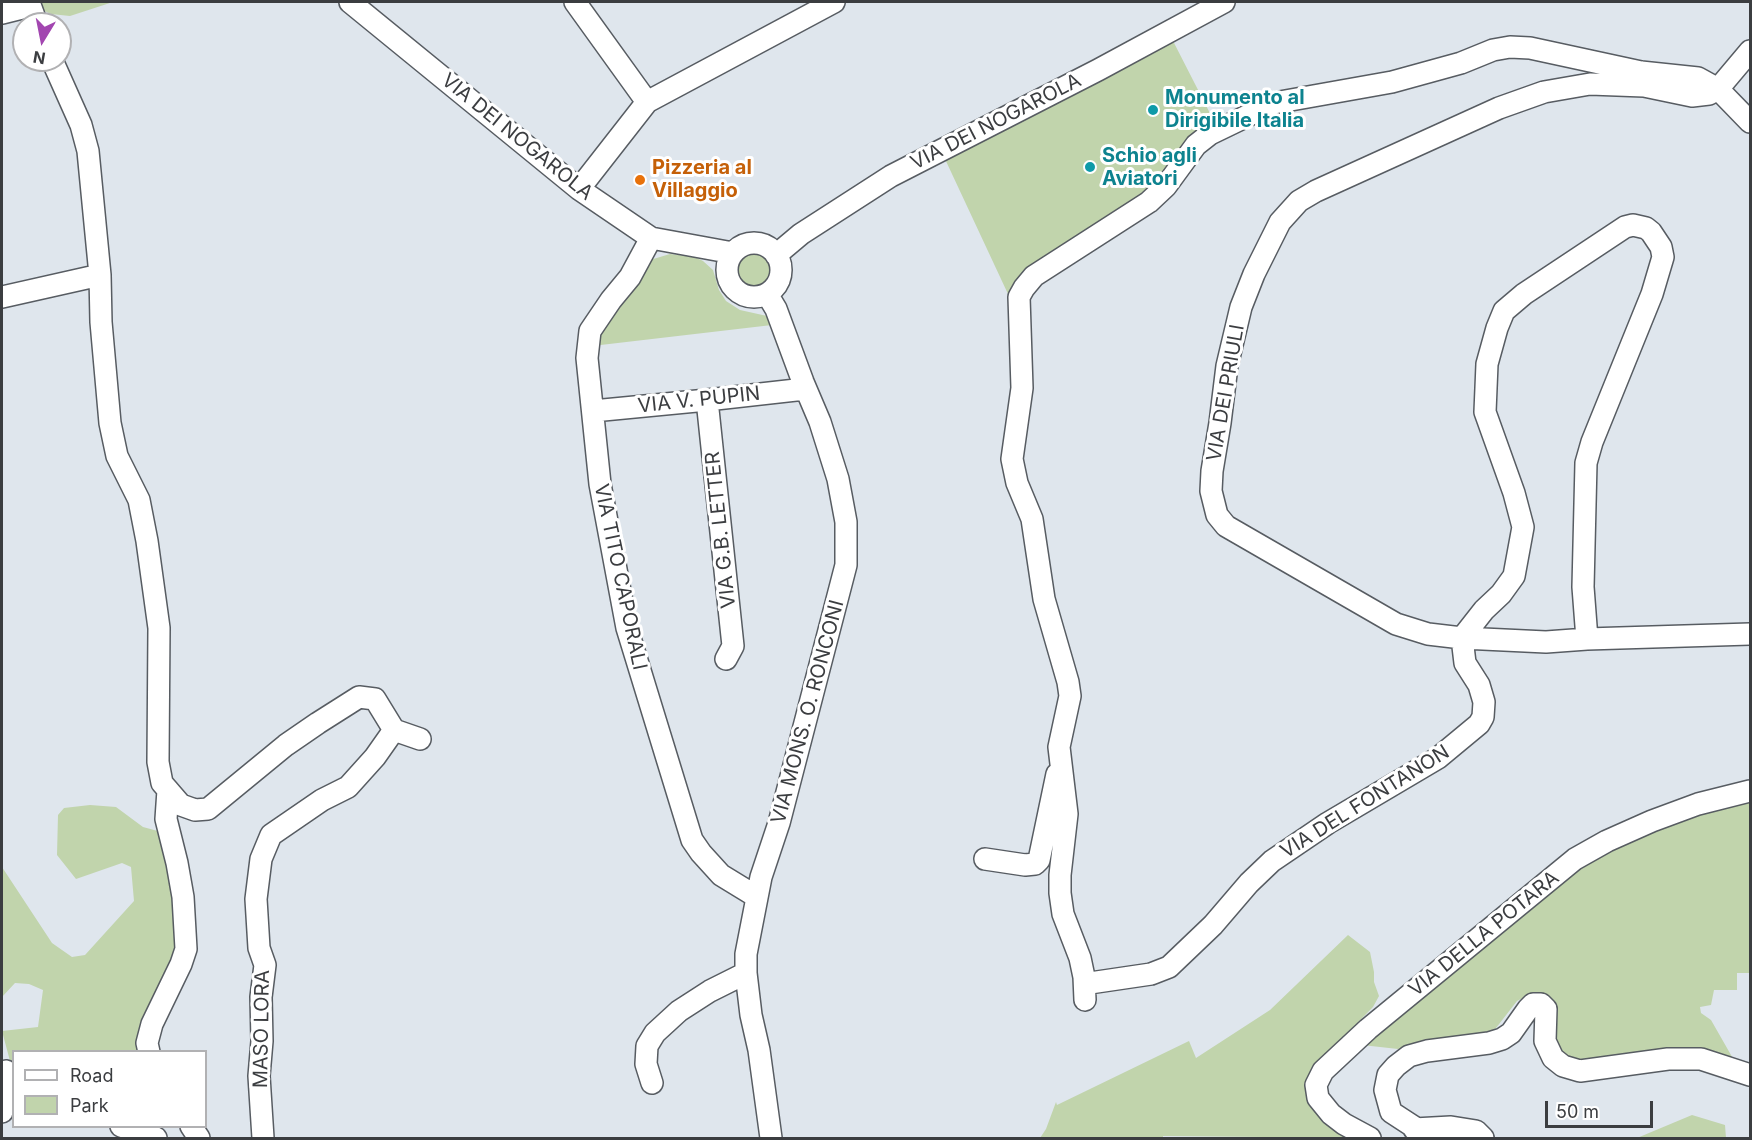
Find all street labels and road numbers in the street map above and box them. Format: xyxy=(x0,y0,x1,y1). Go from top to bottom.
street label: VIA DEI NOGAROLA xyxy=(436,69,598,205)
street label: VIA DEI NOGAROLA xyxy=(907,69,1085,175)
street label: VIA DEI PRIULI xyxy=(1202,323,1250,463)
street label: VIA V. PUPIN xyxy=(637,382,761,418)
street label: VIA G.B. LETTER xyxy=(701,450,741,610)
street label: VIA TITO CAPORALI xyxy=(589,482,651,672)
street label: VIA MONS. O. RONCONI xyxy=(767,598,849,826)
street label: VIA DEL FONTANON xyxy=(1276,740,1454,864)
street label: VIA DELLA POTARA xyxy=(1404,866,1564,1002)
street label: MASO LORA xyxy=(249,970,275,1088)

